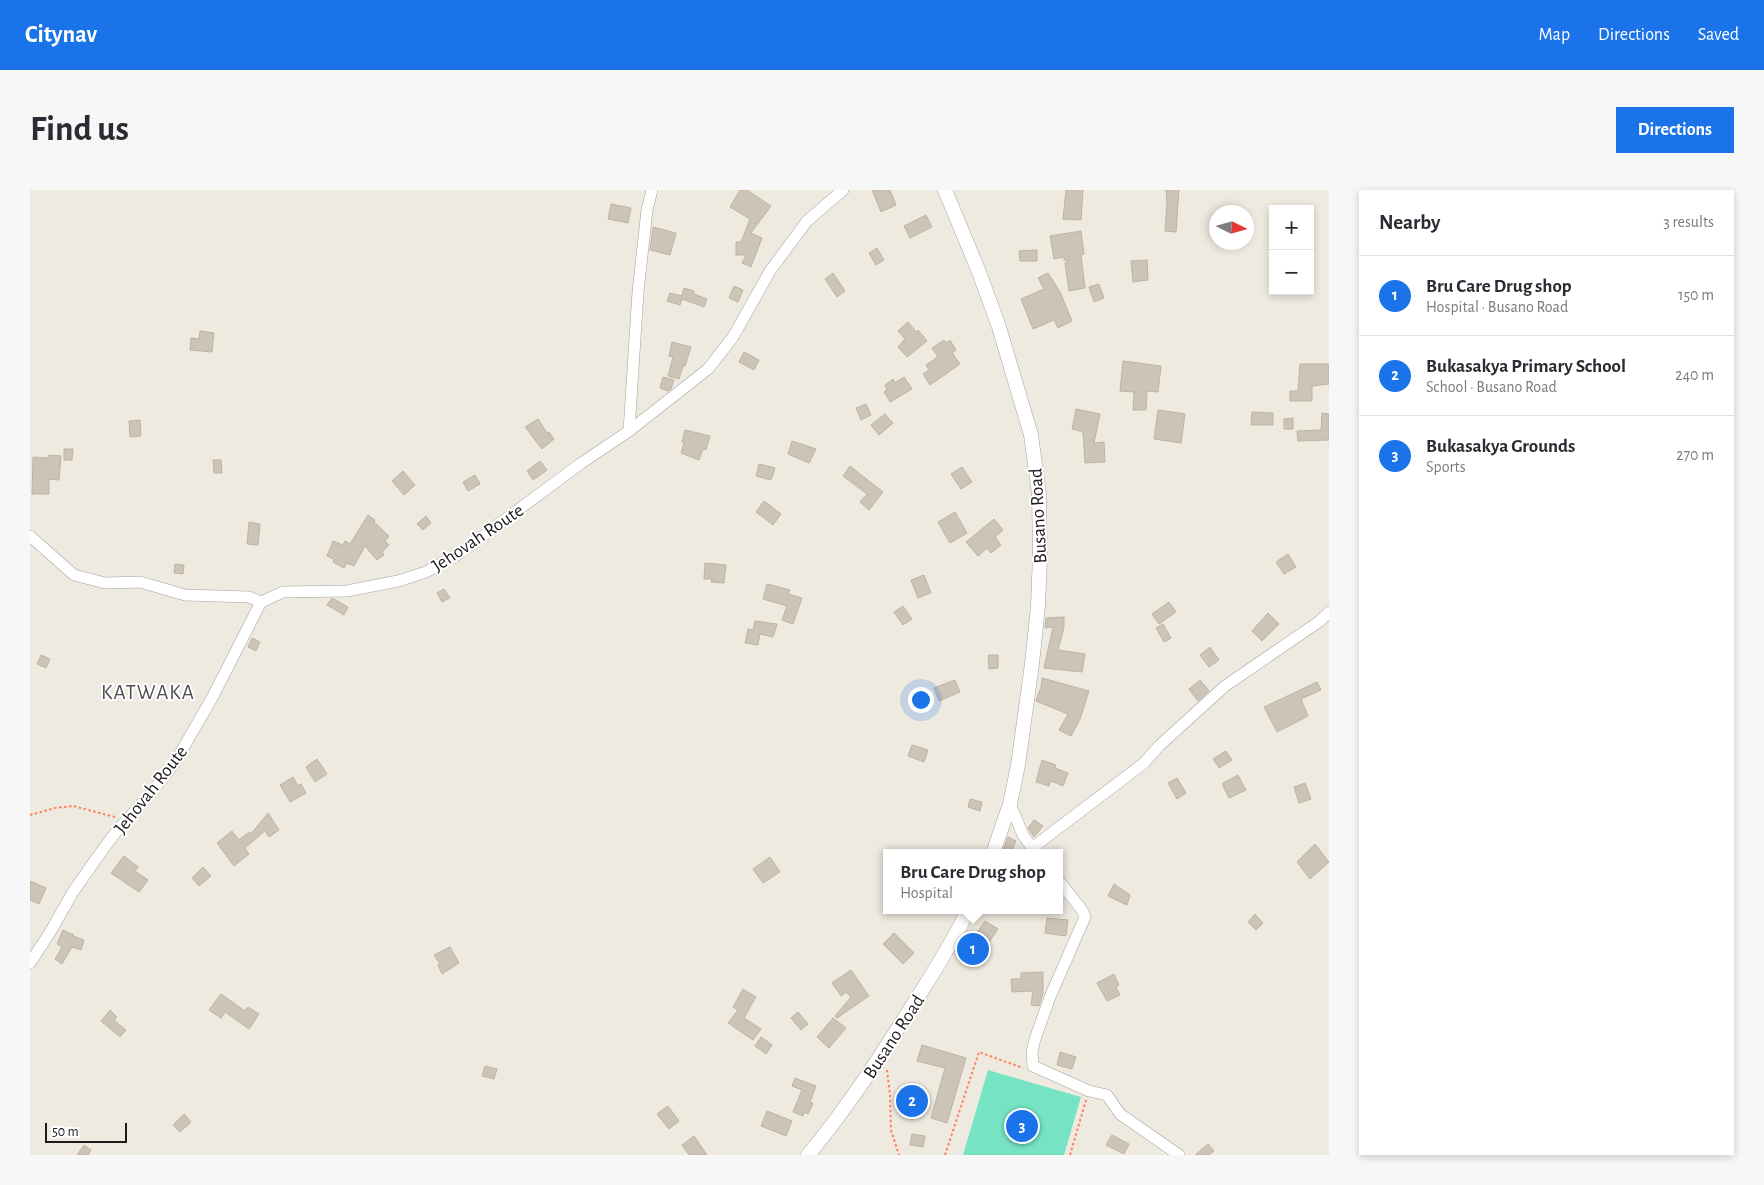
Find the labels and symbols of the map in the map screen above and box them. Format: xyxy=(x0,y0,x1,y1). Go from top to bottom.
north arrow xyxy=(1209,205,1254,250)
street label: Busano Road xyxy=(1027,468,1050,564)
street label: Jehovah Route xyxy=(429,501,527,576)
district label: KATWAKA xyxy=(101,682,195,703)
your location xyxy=(908,687,934,713)
street label: Jehovah Route xyxy=(111,742,191,838)
pin: 1 xyxy=(957,930,989,968)
street label: Busano Road xyxy=(860,991,928,1082)
pin: 2 xyxy=(896,1082,928,1120)
pin: 3 xyxy=(1006,1107,1038,1145)
scale bar xyxy=(45,1120,128,1143)

